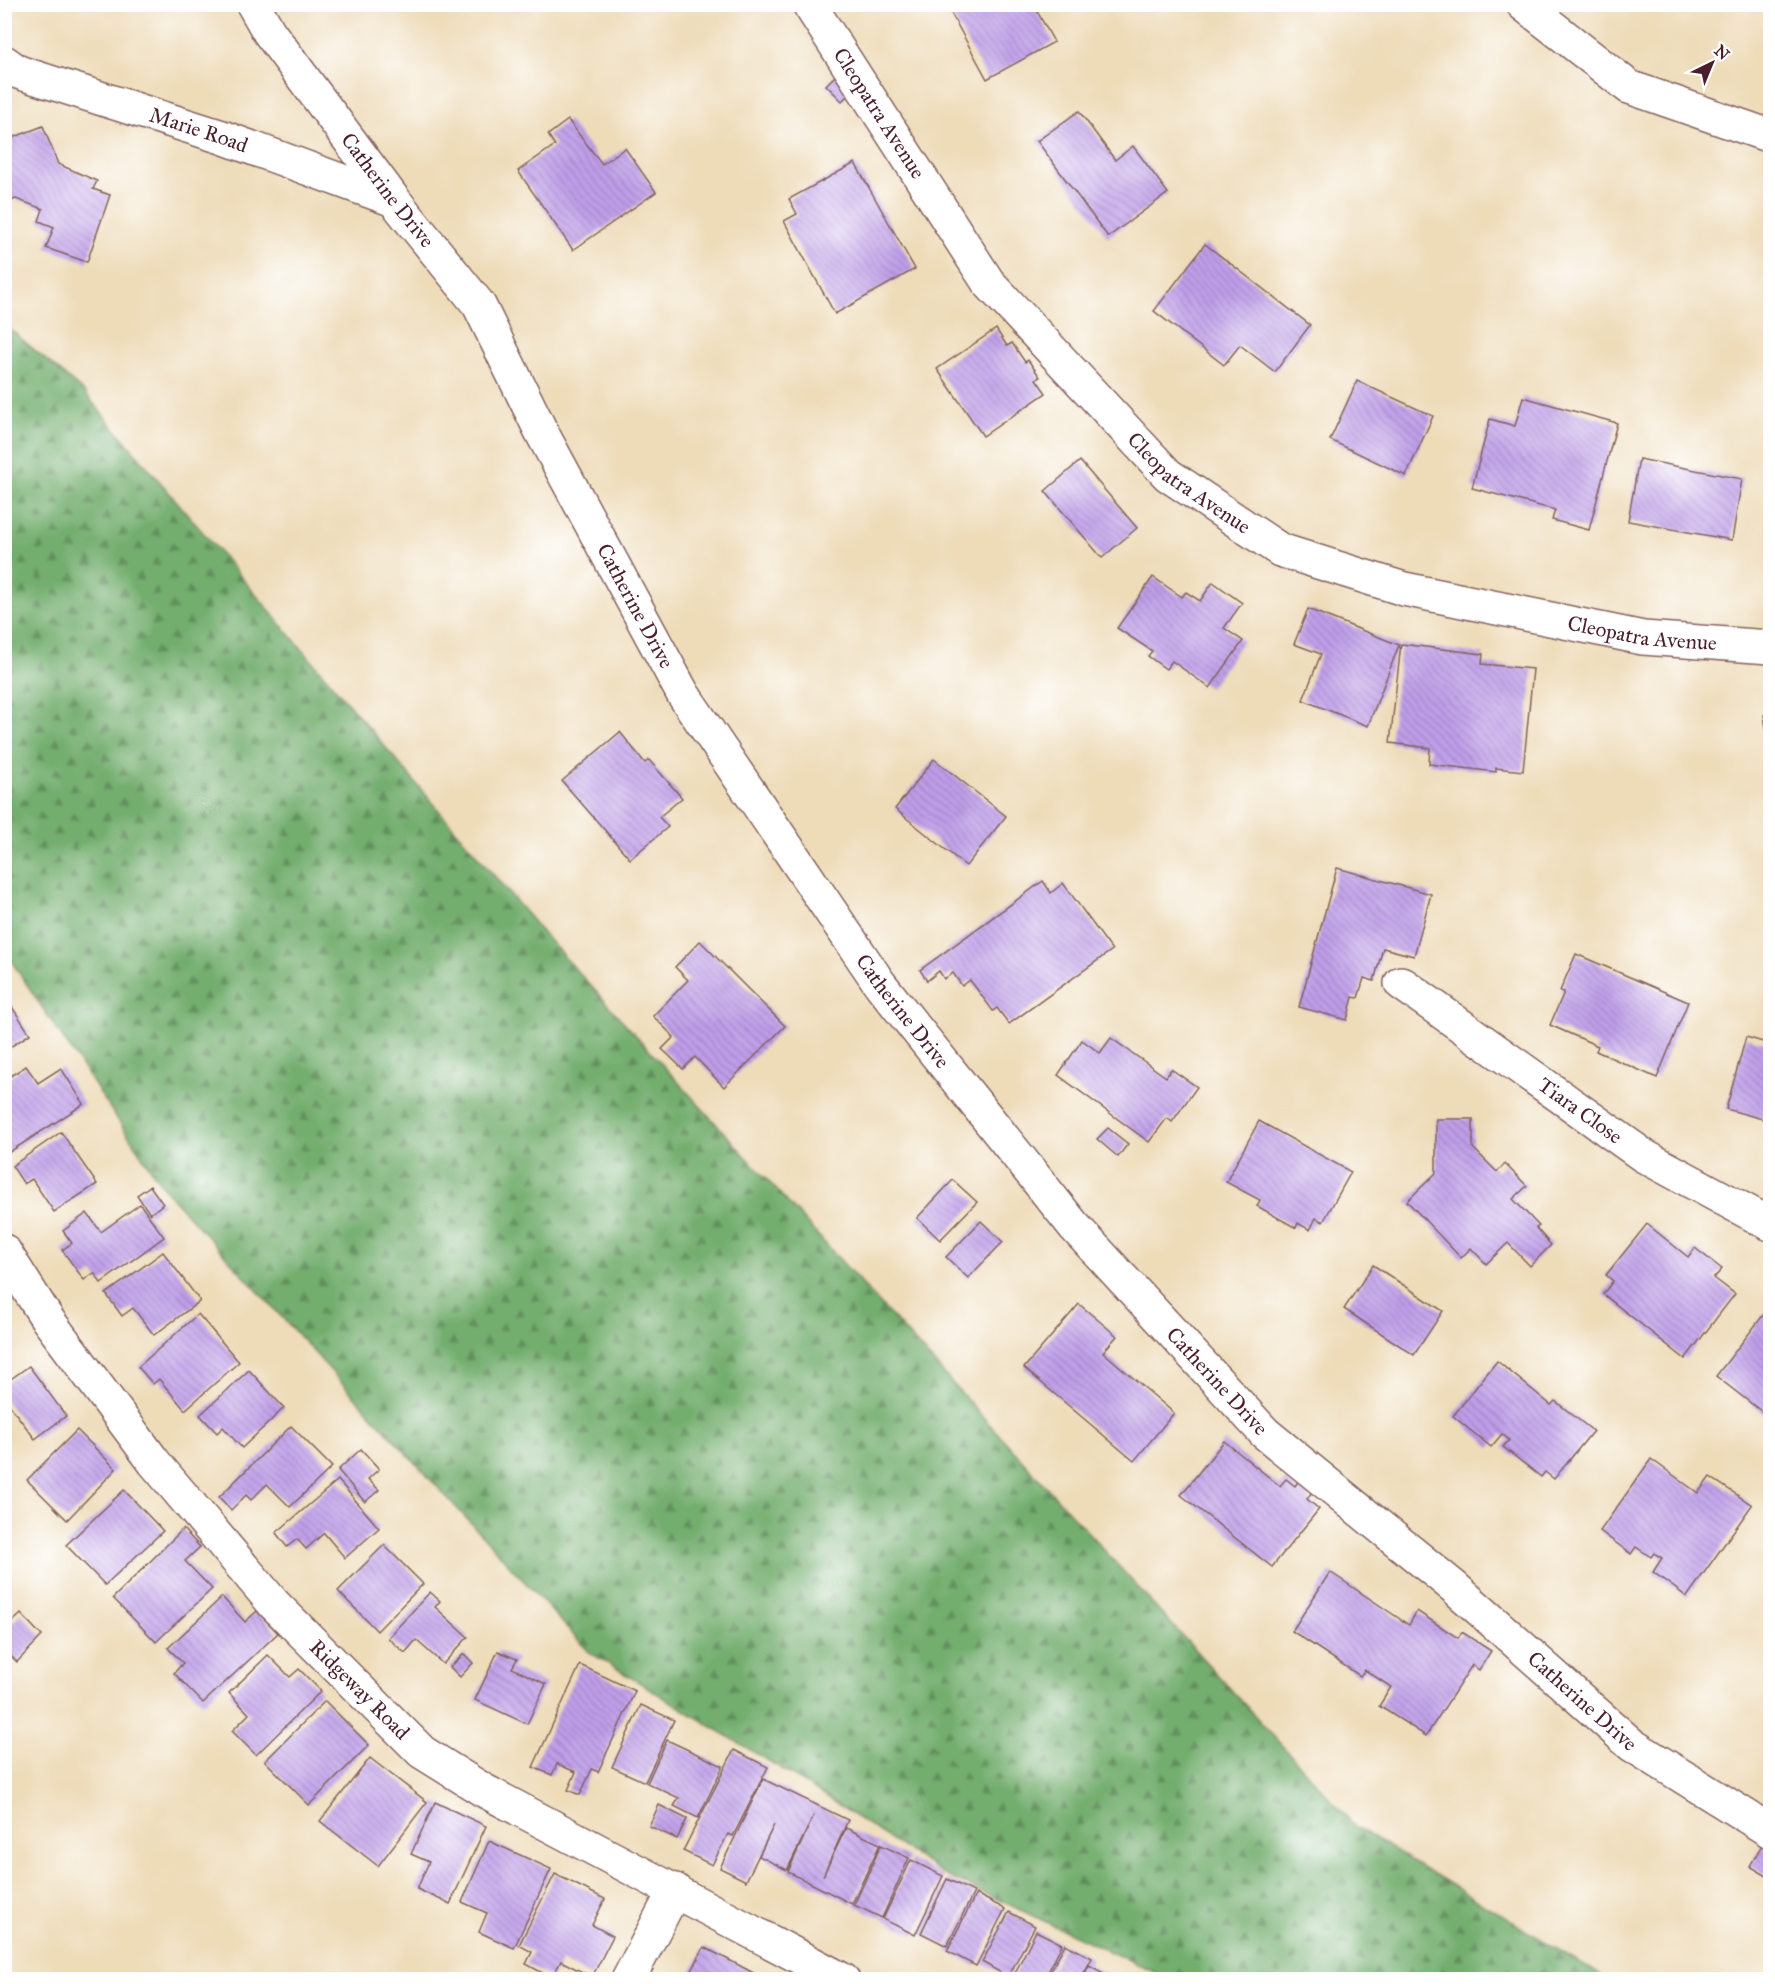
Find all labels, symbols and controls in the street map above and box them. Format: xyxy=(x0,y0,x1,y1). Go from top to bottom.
north arrow xyxy=(1682,33,1742,93)
text: N xyxy=(1710,41,1734,64)
street label: Cleopatra Avenue xyxy=(828,43,931,184)
street label: Marie Road xyxy=(146,102,252,159)
street label: Catherine Drive xyxy=(335,128,440,253)
street label: Cleopatra Avenue xyxy=(1122,427,1256,540)
street label: Catherine Drive xyxy=(591,539,680,673)
street label: Cleopatra Avenue xyxy=(1565,610,1718,656)
street label: Catherine Drive xyxy=(850,949,956,1074)
street label: Tiara Close xyxy=(1533,1072,1628,1150)
street label: Catherine Drive xyxy=(1161,1322,1274,1441)
street label: Ridgeway Road xyxy=(304,1634,415,1745)
street label: Catherine Drive xyxy=(1522,1646,1643,1757)

